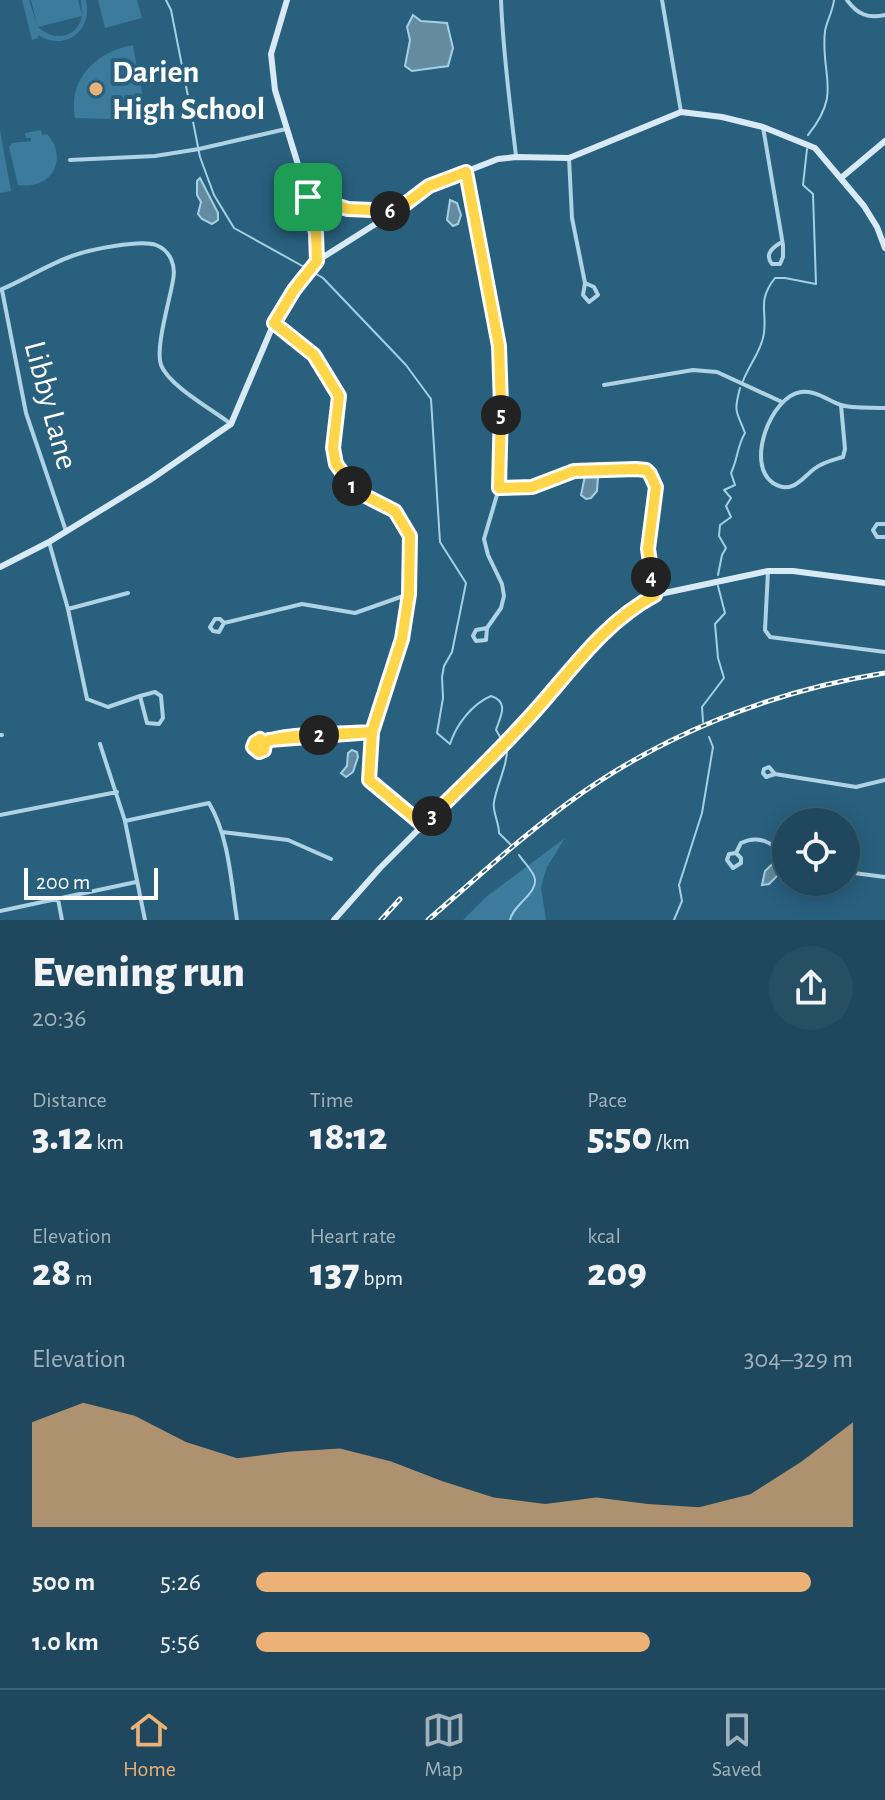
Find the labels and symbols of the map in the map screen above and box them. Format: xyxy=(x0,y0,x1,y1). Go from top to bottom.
place label: Darien High School xyxy=(112,56,265,125)
marker: Darien High School xyxy=(87,80,105,98)
pin xyxy=(274,163,342,231)
pin: 6 xyxy=(370,191,410,231)
street label: Libby Lane xyxy=(19,338,84,473)
pin: 5 xyxy=(481,395,521,435)
pin: 1 xyxy=(332,466,372,506)
pin: 4 xyxy=(631,557,671,597)
pin: 2 xyxy=(299,715,339,755)
pin: 3 xyxy=(412,796,452,836)
scale bar xyxy=(24,864,158,900)

